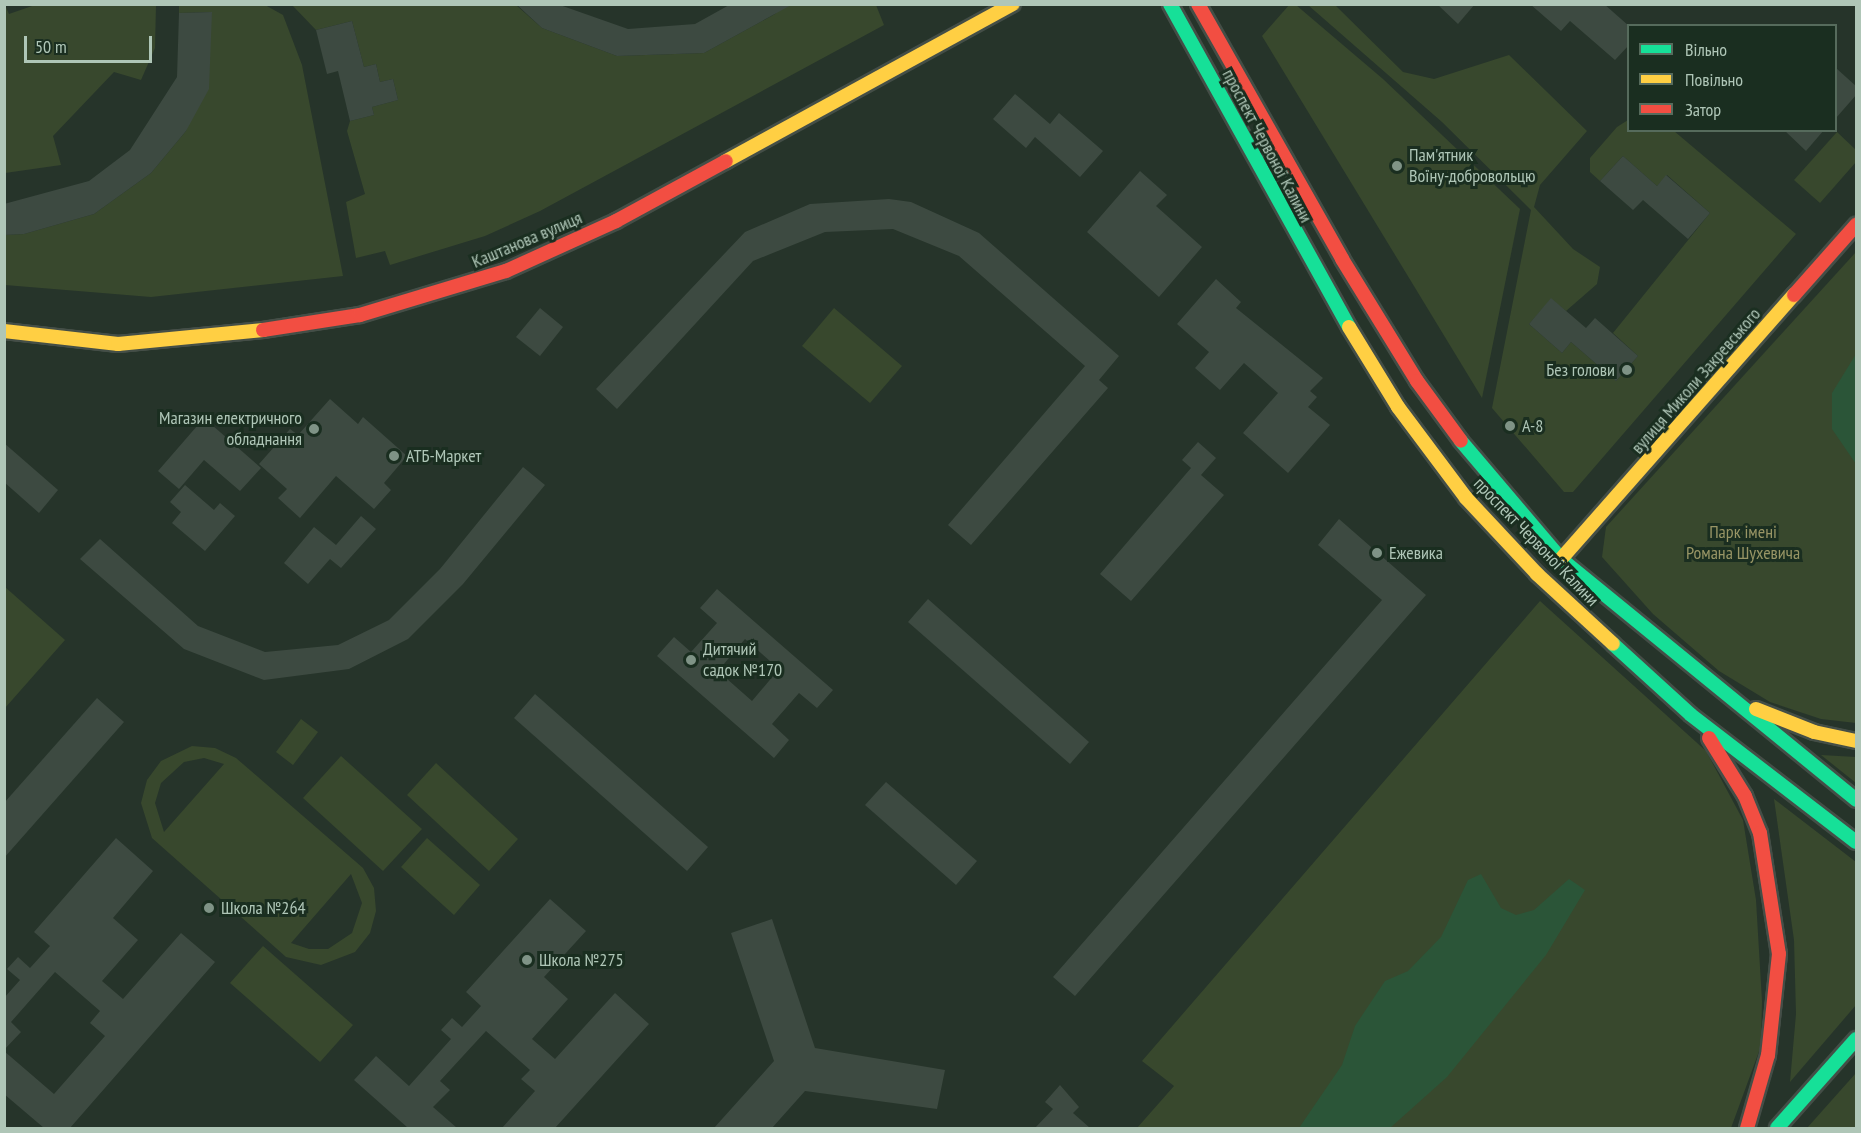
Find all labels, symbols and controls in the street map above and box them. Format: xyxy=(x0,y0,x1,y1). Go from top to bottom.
scale bar xyxy=(27,24,154,62)
legend xyxy=(1627,24,1837,132)
text: 50 m xyxy=(35,35,67,58)
text: Вільно xyxy=(1685,38,1727,61)
street label: проспект Червоної Калини xyxy=(1217,65,1317,227)
text: Повільно xyxy=(1685,68,1743,91)
text: Затор xyxy=(1685,98,1721,121)
place label: Пам'ятник Воїну-добровольцю xyxy=(1409,145,1535,188)
marker: Пам'ятник Воїну-добровольцю xyxy=(1390,159,1404,173)
street label: Каштанова вулиця xyxy=(469,207,585,273)
street label: вулиця Миколи Закревського xyxy=(1627,304,1765,458)
place label: Без голови xyxy=(1546,359,1615,381)
marker: Без голови xyxy=(1620,363,1634,377)
place label: Магазин електричного обладнання xyxy=(159,408,302,450)
place label: А-8 xyxy=(1522,415,1543,437)
marker: А-8 xyxy=(1503,419,1517,433)
marker: Магазин електричного обладнання xyxy=(307,422,321,436)
place label: АТБ-Маркет xyxy=(406,445,481,467)
marker: АТБ-Маркет xyxy=(387,449,401,463)
street label: проспект Червоної Калини xyxy=(1469,473,1603,611)
park label: Парк імені Романа Шухевича xyxy=(1686,522,1800,564)
place label: Ежевика xyxy=(1389,542,1443,564)
marker: Ежевика xyxy=(1370,546,1384,560)
place label: Дитячий садок №170 xyxy=(703,639,782,682)
marker: Дитячий садок №170 xyxy=(684,653,698,667)
place label: Школа №264 xyxy=(221,897,306,919)
marker: Школа №264 xyxy=(202,901,216,915)
place label: Школа №275 xyxy=(539,949,624,971)
marker: Школа №275 xyxy=(520,953,534,967)

